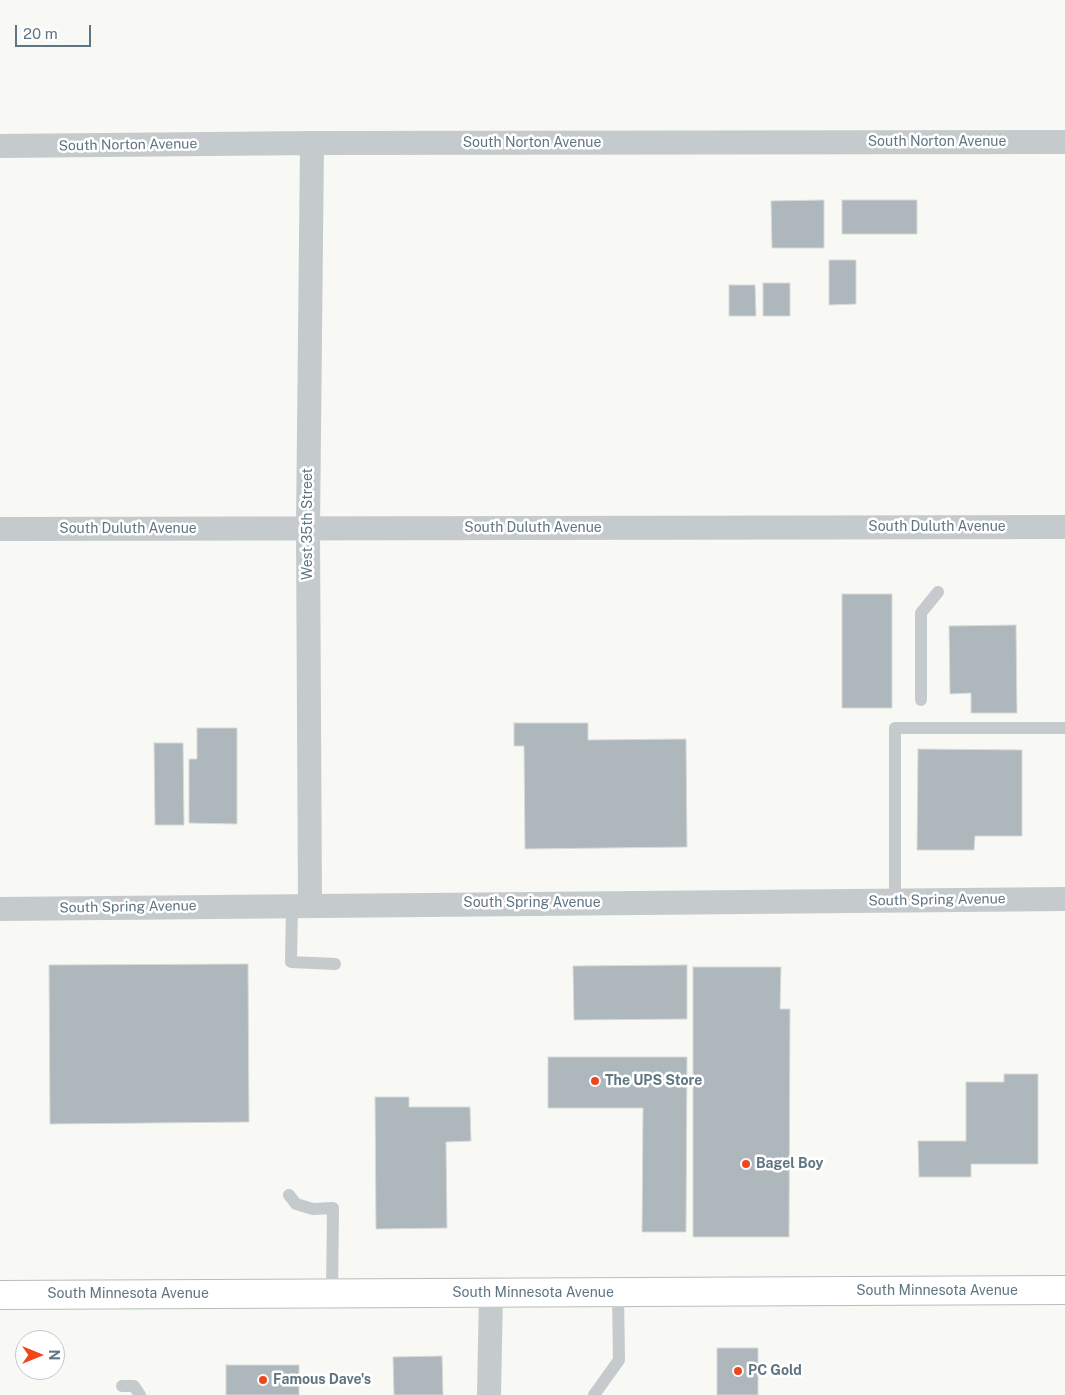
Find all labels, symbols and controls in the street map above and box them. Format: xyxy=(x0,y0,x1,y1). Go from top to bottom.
scale bar xyxy=(18,15,94,47)
text: 20 m xyxy=(23,25,58,42)
street label: South Norton Avenue xyxy=(868,134,1006,150)
street label: South Norton Avenue xyxy=(59,135,197,155)
street label: South Norton Avenue xyxy=(463,135,601,151)
street label: West 35th Street xyxy=(300,468,316,580)
street label: South Duluth Avenue xyxy=(868,519,1006,535)
street label: South Duluth Avenue xyxy=(464,520,602,536)
street label: South Duluth Avenue xyxy=(59,521,197,537)
street label: South Spring Avenue xyxy=(868,890,1006,910)
street label: South Spring Avenue xyxy=(463,895,601,911)
street label: South Spring Avenue xyxy=(59,897,197,917)
place label: The UPS Store xyxy=(605,1073,702,1089)
marker: The UPS Store xyxy=(589,1075,601,1087)
place label: Bagel Boy xyxy=(756,1156,823,1172)
marker: Bagel Boy xyxy=(740,1158,752,1170)
street label: South Minnesota Avenue xyxy=(856,1283,1018,1299)
street label: South Minnesota Avenue xyxy=(452,1285,614,1301)
street label: South Minnesota Avenue xyxy=(47,1286,209,1302)
north arrow xyxy=(15,1330,65,1380)
text: N xyxy=(46,1350,62,1360)
place label: PC Gold xyxy=(748,1363,802,1379)
marker: PC Gold xyxy=(732,1365,744,1377)
place label: Famous Dave's xyxy=(273,1372,371,1388)
marker: Famous Dave's xyxy=(257,1374,269,1386)

